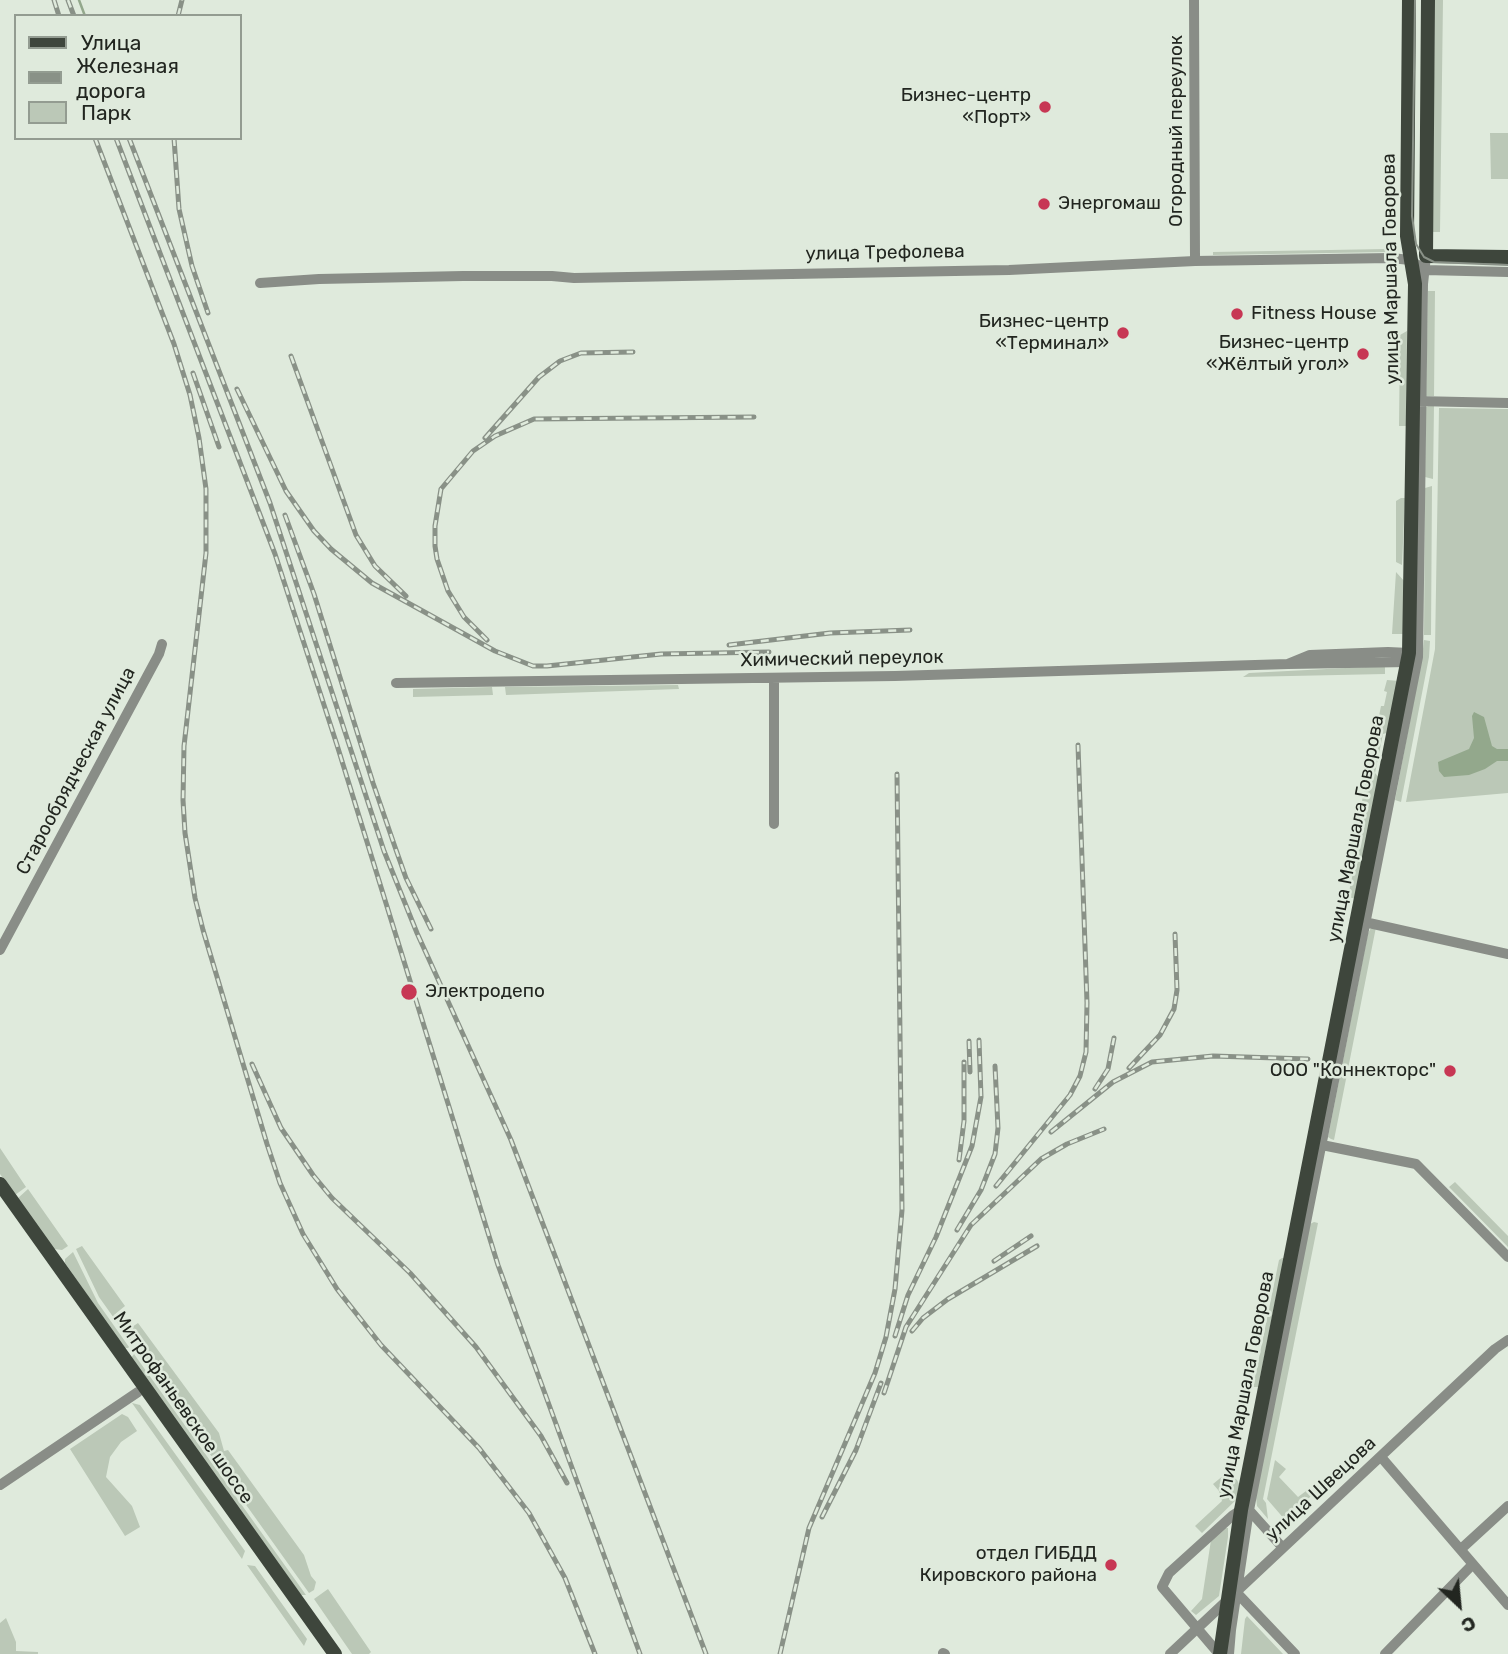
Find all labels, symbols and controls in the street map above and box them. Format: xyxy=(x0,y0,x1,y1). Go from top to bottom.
legend xyxy=(14,14,242,140)
text: Улица xyxy=(81,30,141,55)
street label: Огородный переулок xyxy=(1166,35,1188,227)
text: Железная дорога xyxy=(76,53,179,103)
place label: Бизнес-центр «Порт» xyxy=(901,85,1031,129)
marker: Бизнес-центр «Порт» xyxy=(1037,99,1053,115)
text: Парк xyxy=(81,100,131,125)
street label: улица Маршала Говорова xyxy=(1378,153,1404,385)
place label: Энергомаш xyxy=(1058,193,1161,215)
marker: Энергомаш xyxy=(1036,196,1052,212)
street label: улица Трефолева xyxy=(805,240,965,266)
place label: Fitness House xyxy=(1251,303,1377,325)
marker: Fitness House xyxy=(1229,306,1245,322)
place label: Бизнес-центр «Терминал» xyxy=(979,311,1109,355)
marker: Бизнес-центр «Терминал» xyxy=(1115,325,1131,341)
place label: Бизнес-центр «Жёлтый угол» xyxy=(1206,332,1349,376)
marker: Бизнес-центр «Жёлтый угол» xyxy=(1355,346,1371,362)
street label: Химический переулок xyxy=(740,646,944,672)
street label: Старообрядческая улица xyxy=(11,663,141,879)
street label: улица Маршала Говорова xyxy=(1323,713,1389,945)
place label: Электродепо xyxy=(425,981,545,1003)
marker: Электродепо xyxy=(399,982,419,1002)
place label: ООО "Коннекторс" xyxy=(1270,1060,1436,1082)
marker: ООО "Коннекторс" xyxy=(1442,1063,1458,1079)
street label: улица Маршала Говорова xyxy=(1213,1269,1279,1501)
street label: Митрофаньевское шоссе xyxy=(108,1308,258,1508)
street label: улица Швецова xyxy=(1261,1432,1381,1546)
place label: отдел ГИБДД Кировского района xyxy=(919,1543,1097,1587)
marker: отдел ГИБДД Кировского района xyxy=(1103,1557,1119,1573)
north arrow xyxy=(1424,1570,1494,1640)
text: С xyxy=(1457,1611,1479,1638)

